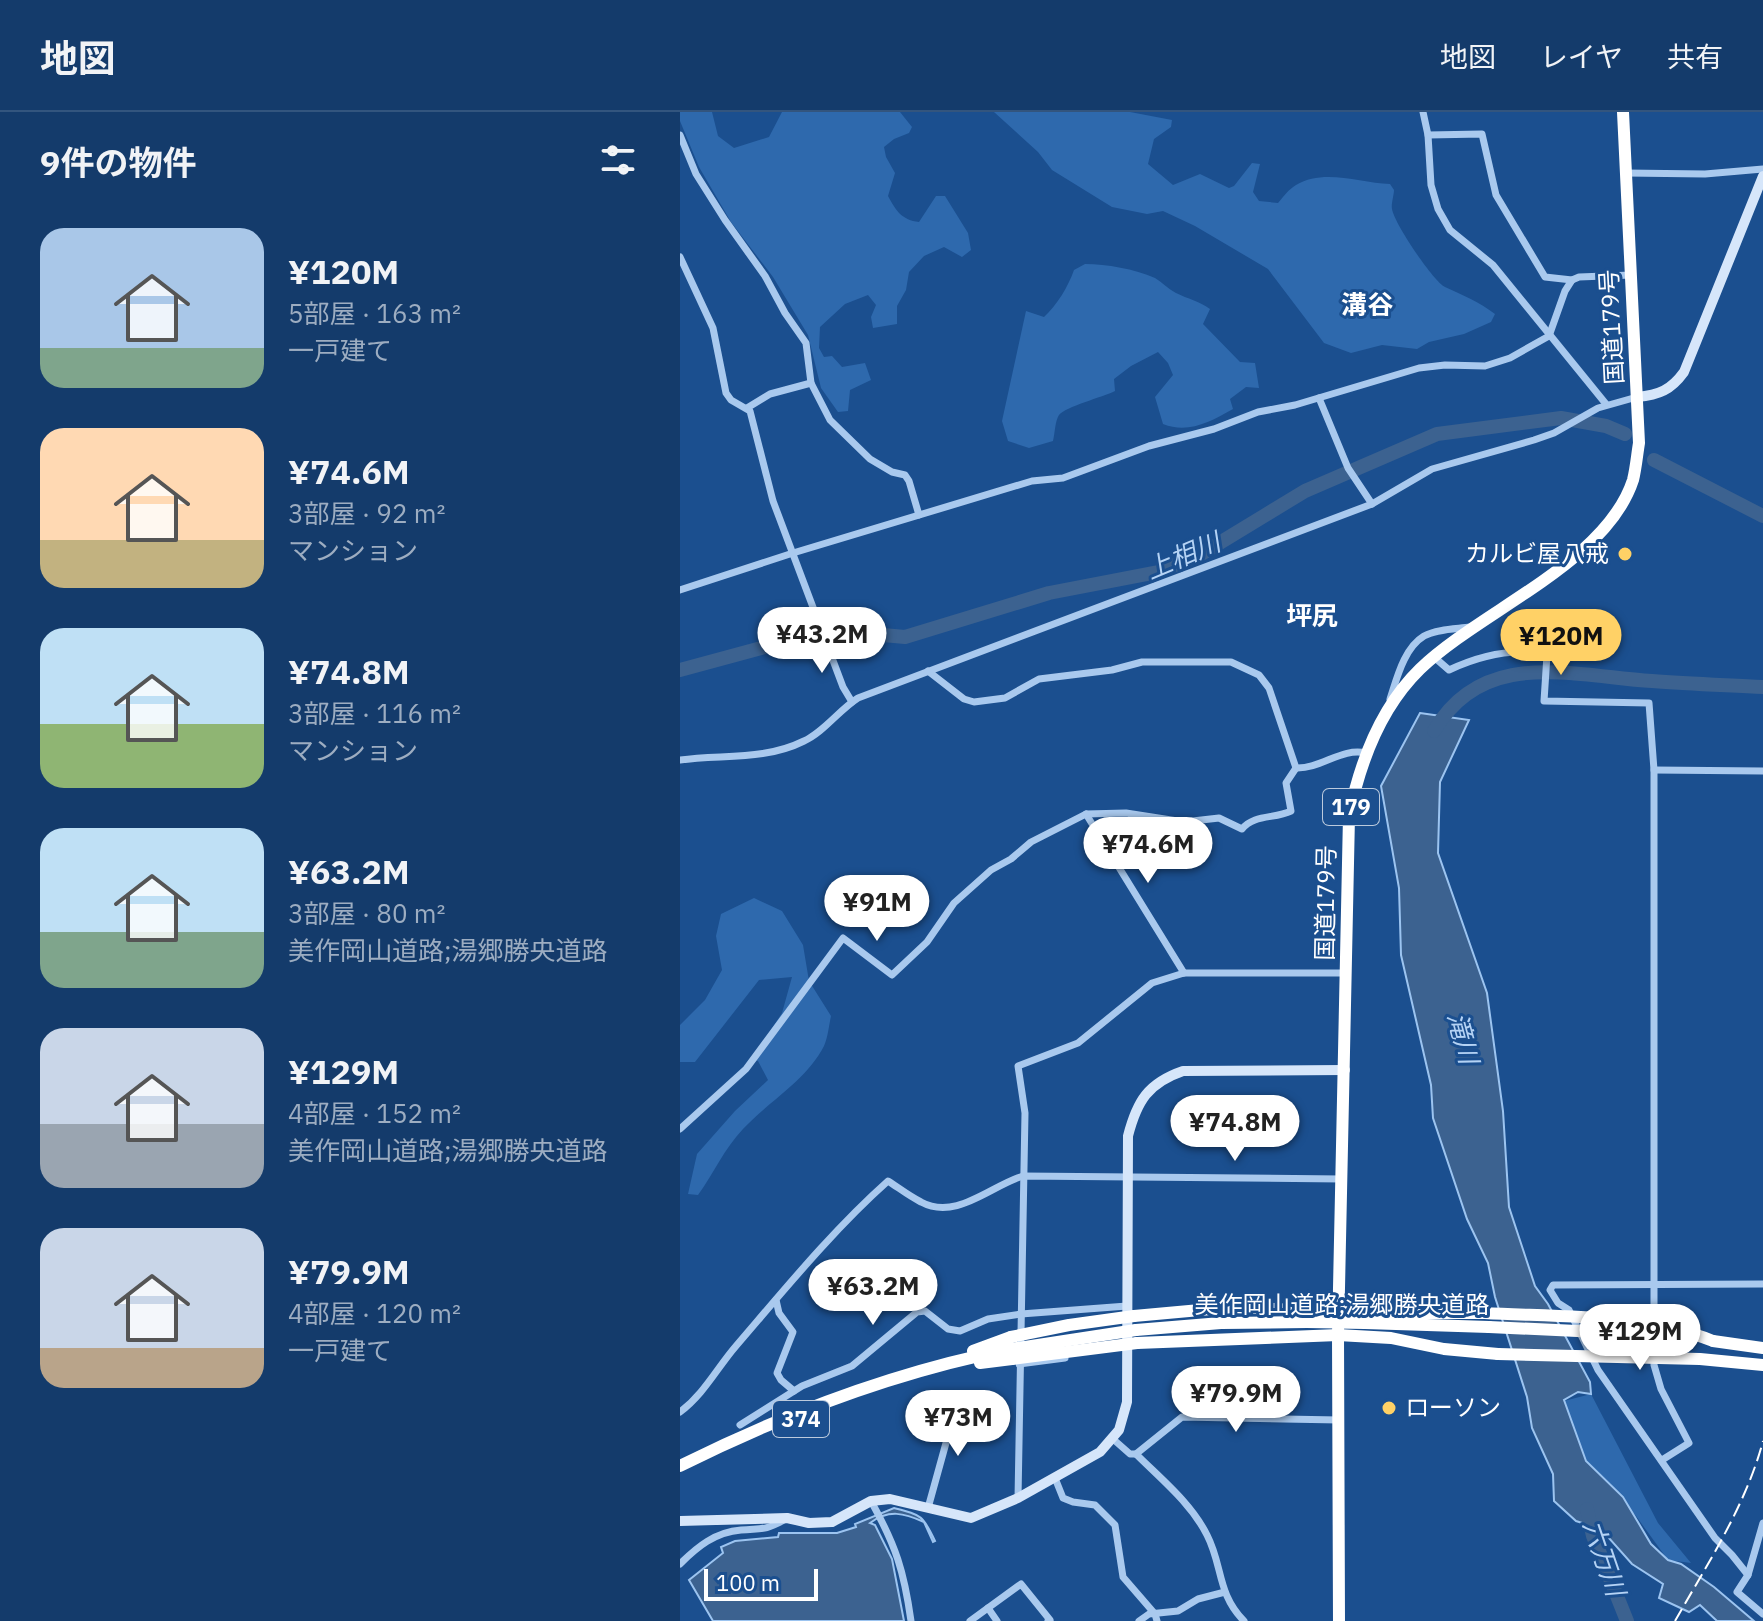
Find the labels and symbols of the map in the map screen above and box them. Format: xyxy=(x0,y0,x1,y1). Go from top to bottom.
street label: 国道179号 xyxy=(1592,269,1630,385)
district label: 溝谷 xyxy=(1341,287,1393,321)
water label: 上相川 xyxy=(1140,523,1228,586)
place label: カルビ屋八戒 xyxy=(1465,537,1609,569)
marker: カルビ屋八戒 xyxy=(1616,545,1634,563)
district label: 坪尻 xyxy=(1286,598,1338,632)
pin: ¥43.2M xyxy=(757,607,887,675)
pin: ¥120M xyxy=(1505,609,1617,677)
road number: 179 xyxy=(1323,789,1379,825)
pin: ¥74.6M xyxy=(1083,817,1213,885)
street label: 国道179号 xyxy=(1308,845,1342,961)
pin: ¥91M xyxy=(830,875,924,943)
water label: 滝川 xyxy=(1441,1008,1488,1070)
pin: ¥74.8M xyxy=(1170,1095,1300,1163)
pin: ¥63.2M xyxy=(808,1259,938,1327)
street label: 美作岡山道路;湯郷勝央道路 xyxy=(1194,1288,1490,1320)
pin: ¥129M xyxy=(1584,1304,1696,1372)
pin: ¥79.9M xyxy=(1171,1366,1301,1434)
pin: ¥73M xyxy=(911,1390,1005,1458)
place label: ローソン xyxy=(1405,1391,1501,1423)
marker: ローソン xyxy=(1380,1399,1398,1417)
road number: 374 xyxy=(773,1401,829,1437)
water label: 六万川 xyxy=(1576,1515,1635,1603)
scale bar xyxy=(704,1565,818,1601)

